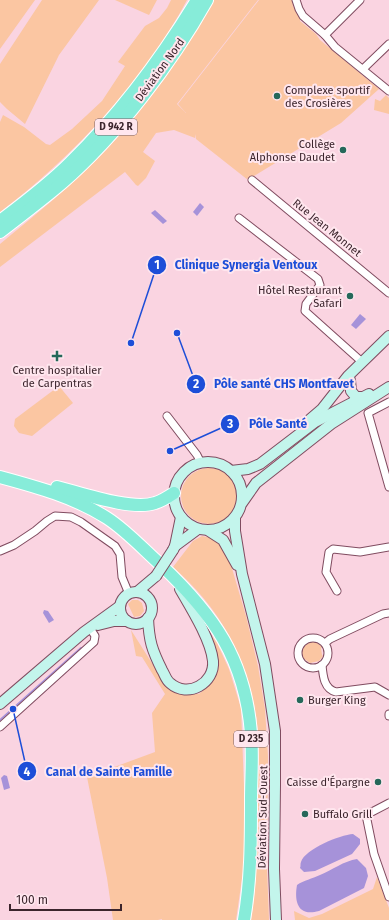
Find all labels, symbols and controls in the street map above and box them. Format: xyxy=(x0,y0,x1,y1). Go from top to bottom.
street label: Déviation Nord xyxy=(133,36,187,104)
place label: Complexe sportif des Crosières xyxy=(285,84,371,110)
marker: Complexe sportif des Crosières xyxy=(272,91,282,101)
road number: D 942 R xyxy=(95,119,137,135)
place label: Collège Alphonse Daudet xyxy=(250,138,335,164)
marker: Collège Alphonse Daudet xyxy=(338,145,348,155)
street label: Rue Jean Monnet xyxy=(290,196,364,260)
callout: Clinique Synergia Ventoux xyxy=(147,253,326,277)
text: 1 xyxy=(154,258,160,272)
text: Clinique Synergia Ventoux xyxy=(175,258,318,272)
place label: Hôtel Restaurant Safari xyxy=(258,284,342,310)
marker: Hôtel Restaurant Safari xyxy=(345,291,355,301)
marker: Centre hospitalier de Carpentras xyxy=(51,350,63,362)
place label: Centre hospitalier de Carpentras xyxy=(12,364,102,390)
callout: Pôle santé CHS Montfavet xyxy=(186,372,362,396)
text: 2 xyxy=(193,377,199,391)
text: Pôle santé CHS Montfavet xyxy=(214,377,354,391)
callout: Pôle Santé xyxy=(220,412,315,436)
text: 3 xyxy=(226,417,233,431)
text: Pôle Santé xyxy=(249,417,307,431)
place label: Burger King xyxy=(308,694,366,707)
marker: Burger King xyxy=(295,695,305,705)
road number: D 235 xyxy=(234,731,268,747)
callout: Canal de Sainte Famille xyxy=(17,759,180,783)
text: 4 xyxy=(24,765,31,779)
text: Canal de Sainte Famille xyxy=(46,765,173,779)
street label: Déviation Sud-Ouest xyxy=(256,765,270,869)
place label: Caisse d'Épargne xyxy=(286,775,370,789)
marker: Caisse d'Épargne xyxy=(373,777,383,787)
place label: Buffalo Grill xyxy=(313,808,372,821)
marker: Buffalo Grill xyxy=(300,809,310,819)
scale bar xyxy=(10,886,121,912)
text: 100 m xyxy=(16,893,48,907)

